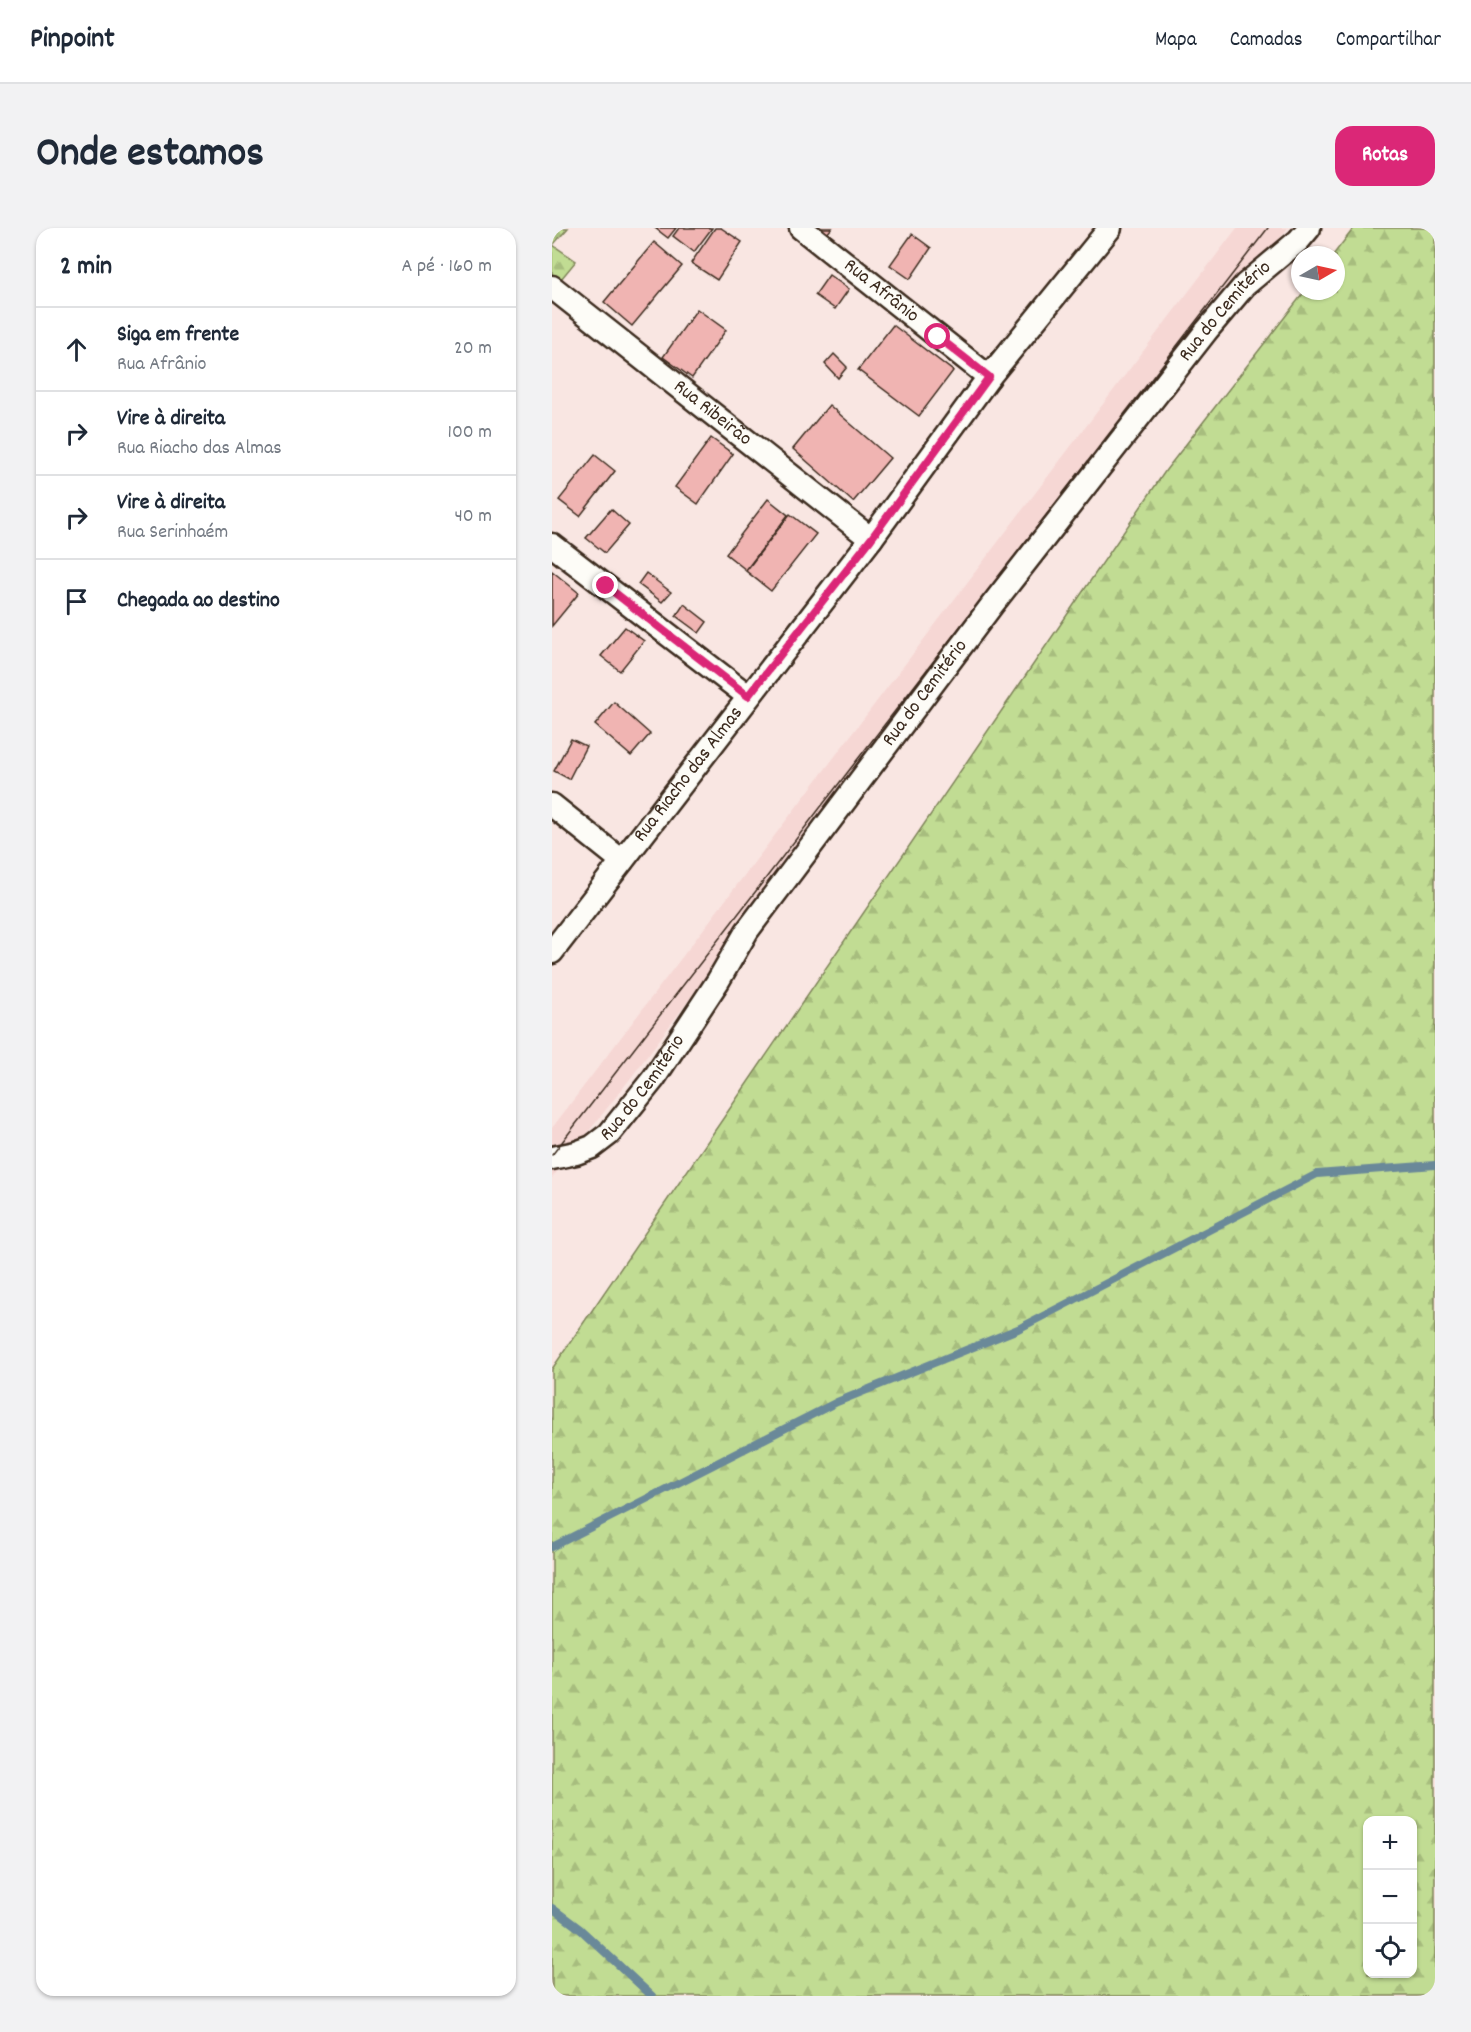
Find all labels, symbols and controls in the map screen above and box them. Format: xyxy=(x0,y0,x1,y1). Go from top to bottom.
text: Pinpoint xyxy=(30,21,115,61)
text: Mapa xyxy=(1155,26,1197,56)
text: Camadas xyxy=(1230,26,1303,56)
text: Compartilhar xyxy=(1336,26,1441,56)
text: Onde estamos xyxy=(36,126,264,186)
button: Rotas xyxy=(1335,126,1435,186)
north arrow xyxy=(1291,246,1345,300)
text: 2 min xyxy=(60,249,112,286)
text: A pé · 160 m xyxy=(402,253,492,281)
street label: Rua Afrânio xyxy=(837,253,925,330)
street label: Rua do Cemitério xyxy=(1173,254,1278,368)
text: Siga em frente xyxy=(117,320,239,351)
route start xyxy=(924,323,950,349)
icon: ahead xyxy=(60,333,93,366)
text: 20 m xyxy=(454,335,492,363)
text: Rua Afrânio xyxy=(117,351,206,379)
street label: Rua Ribeirão xyxy=(667,374,757,453)
text: Vire à direita xyxy=(117,404,225,435)
icon: right xyxy=(60,417,93,450)
text: 100 m xyxy=(448,419,492,447)
text: Rua Riacho das Almas xyxy=(117,435,282,463)
text: Vire à direita xyxy=(117,488,225,519)
icon: right xyxy=(60,501,93,534)
text: 40 m xyxy=(454,503,492,531)
text: Rua Serinhaém xyxy=(117,519,228,547)
route end xyxy=(592,572,618,598)
icon: arrive xyxy=(60,585,93,618)
text: Chegada ao destino xyxy=(117,586,280,617)
street label: Rua do Cemitério xyxy=(876,634,975,753)
street label: Rua Riacho das Almas xyxy=(627,701,750,849)
street label: Rua do Cemitério xyxy=(595,1029,693,1149)
map controls xyxy=(1363,1816,1417,1978)
button: + xyxy=(1363,1816,1417,1870)
button: − xyxy=(1363,1870,1417,1924)
button: locate xyxy=(1363,1924,1417,1978)

